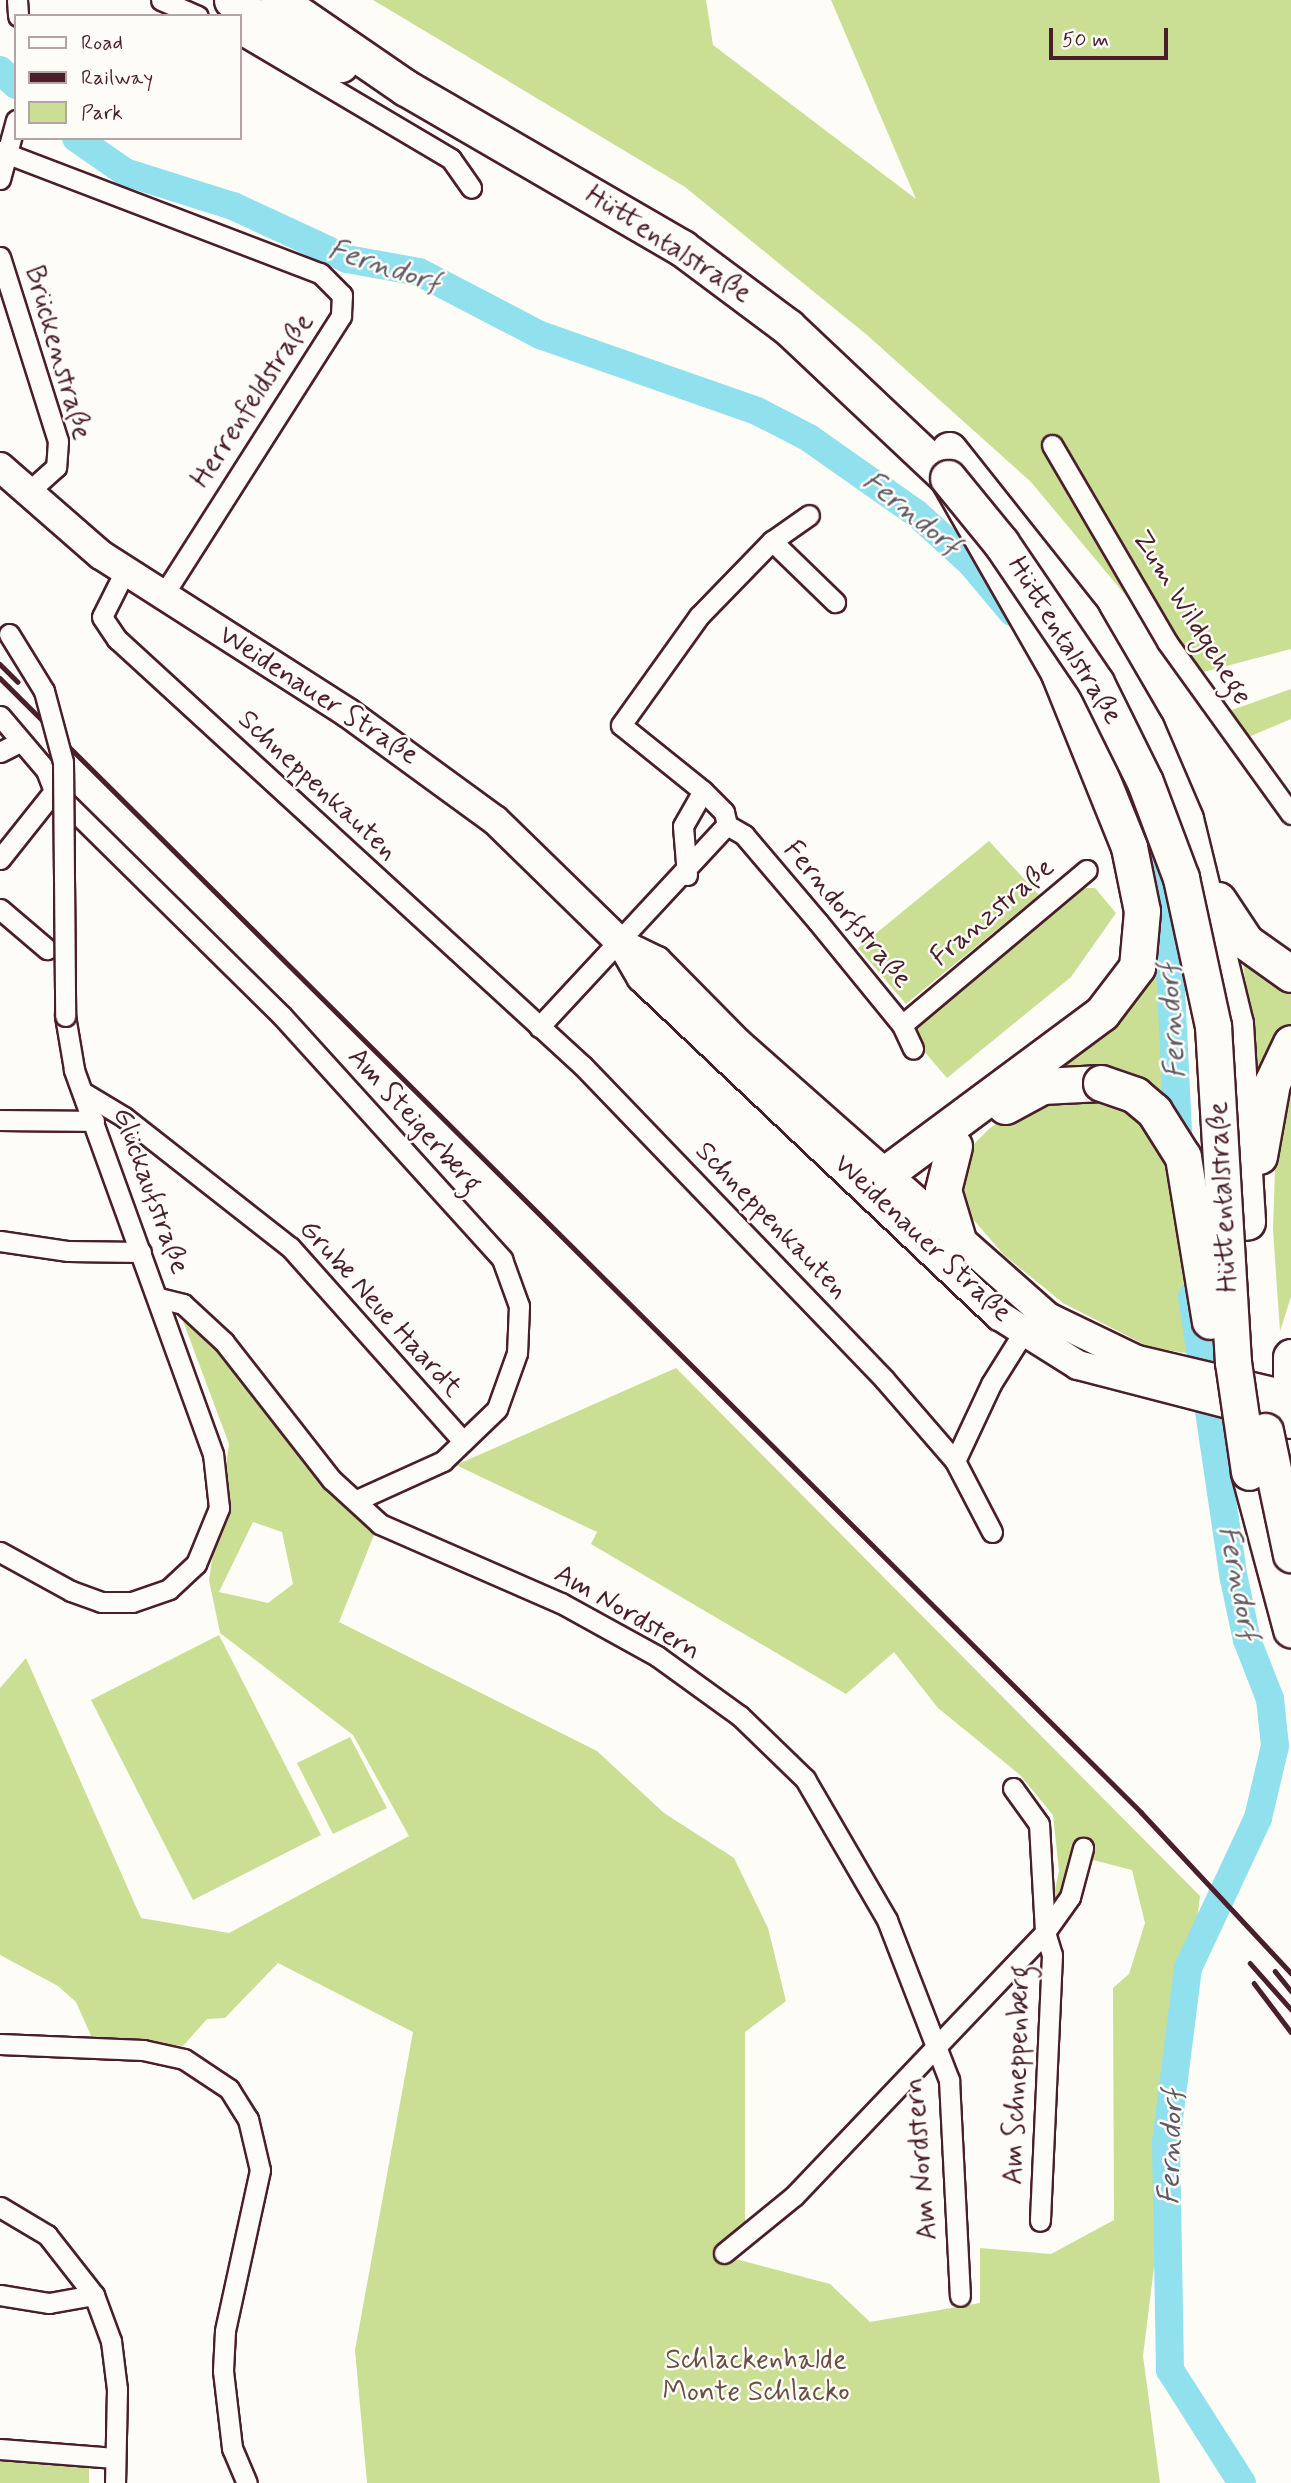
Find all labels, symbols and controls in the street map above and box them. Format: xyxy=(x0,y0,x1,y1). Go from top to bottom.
legend xyxy=(14,14,242,140)
scale bar xyxy=(1053,14,1172,58)
text: 50 m xyxy=(1062,26,1109,54)
text: Road xyxy=(81,29,123,57)
text: Railway xyxy=(81,64,153,92)
text: Park xyxy=(81,99,123,127)
street label: Hüttentalstraße xyxy=(579,179,757,311)
water label: Ferndorf xyxy=(324,232,444,302)
street label: Brückenstraße xyxy=(16,262,98,444)
street label: Herrenfeldstraße xyxy=(184,308,322,494)
water label: Ferndorf xyxy=(855,464,967,564)
street label: Zum Wildgehege xyxy=(1123,523,1259,713)
street label: Hüttentalstraße xyxy=(999,551,1129,731)
street label: Weidenauer Straße xyxy=(212,619,424,773)
street label: Schneppenkauten xyxy=(230,703,404,869)
street label: Ferndorfstraße xyxy=(776,834,918,996)
street label: Franzstraße xyxy=(924,851,1062,975)
water label: Ferndorf xyxy=(1151,962,1195,1080)
street label: Am Steigerberg xyxy=(340,1042,488,1200)
street label: Hüttentalstraße xyxy=(1202,1101,1246,1293)
street label: Glückaufstraße xyxy=(104,1103,196,1279)
street label: Schneppenkauten xyxy=(687,1135,855,1307)
street label: Weidenauer Straße xyxy=(826,1148,1018,1330)
street label: Grube Neue Haardt xyxy=(291,1213,469,1405)
water label: Ferndorf xyxy=(1209,1523,1267,1643)
street label: Am Nordstern xyxy=(548,1558,706,1668)
street label: Am Schneppenberg xyxy=(997,1964,1039,2186)
street label: Am Nordstern xyxy=(898,2076,946,2242)
water label: Ferndorf xyxy=(1152,2089,1192,2205)
park label: Schlackenhalde Monte Schlacko xyxy=(662,2344,850,2410)

